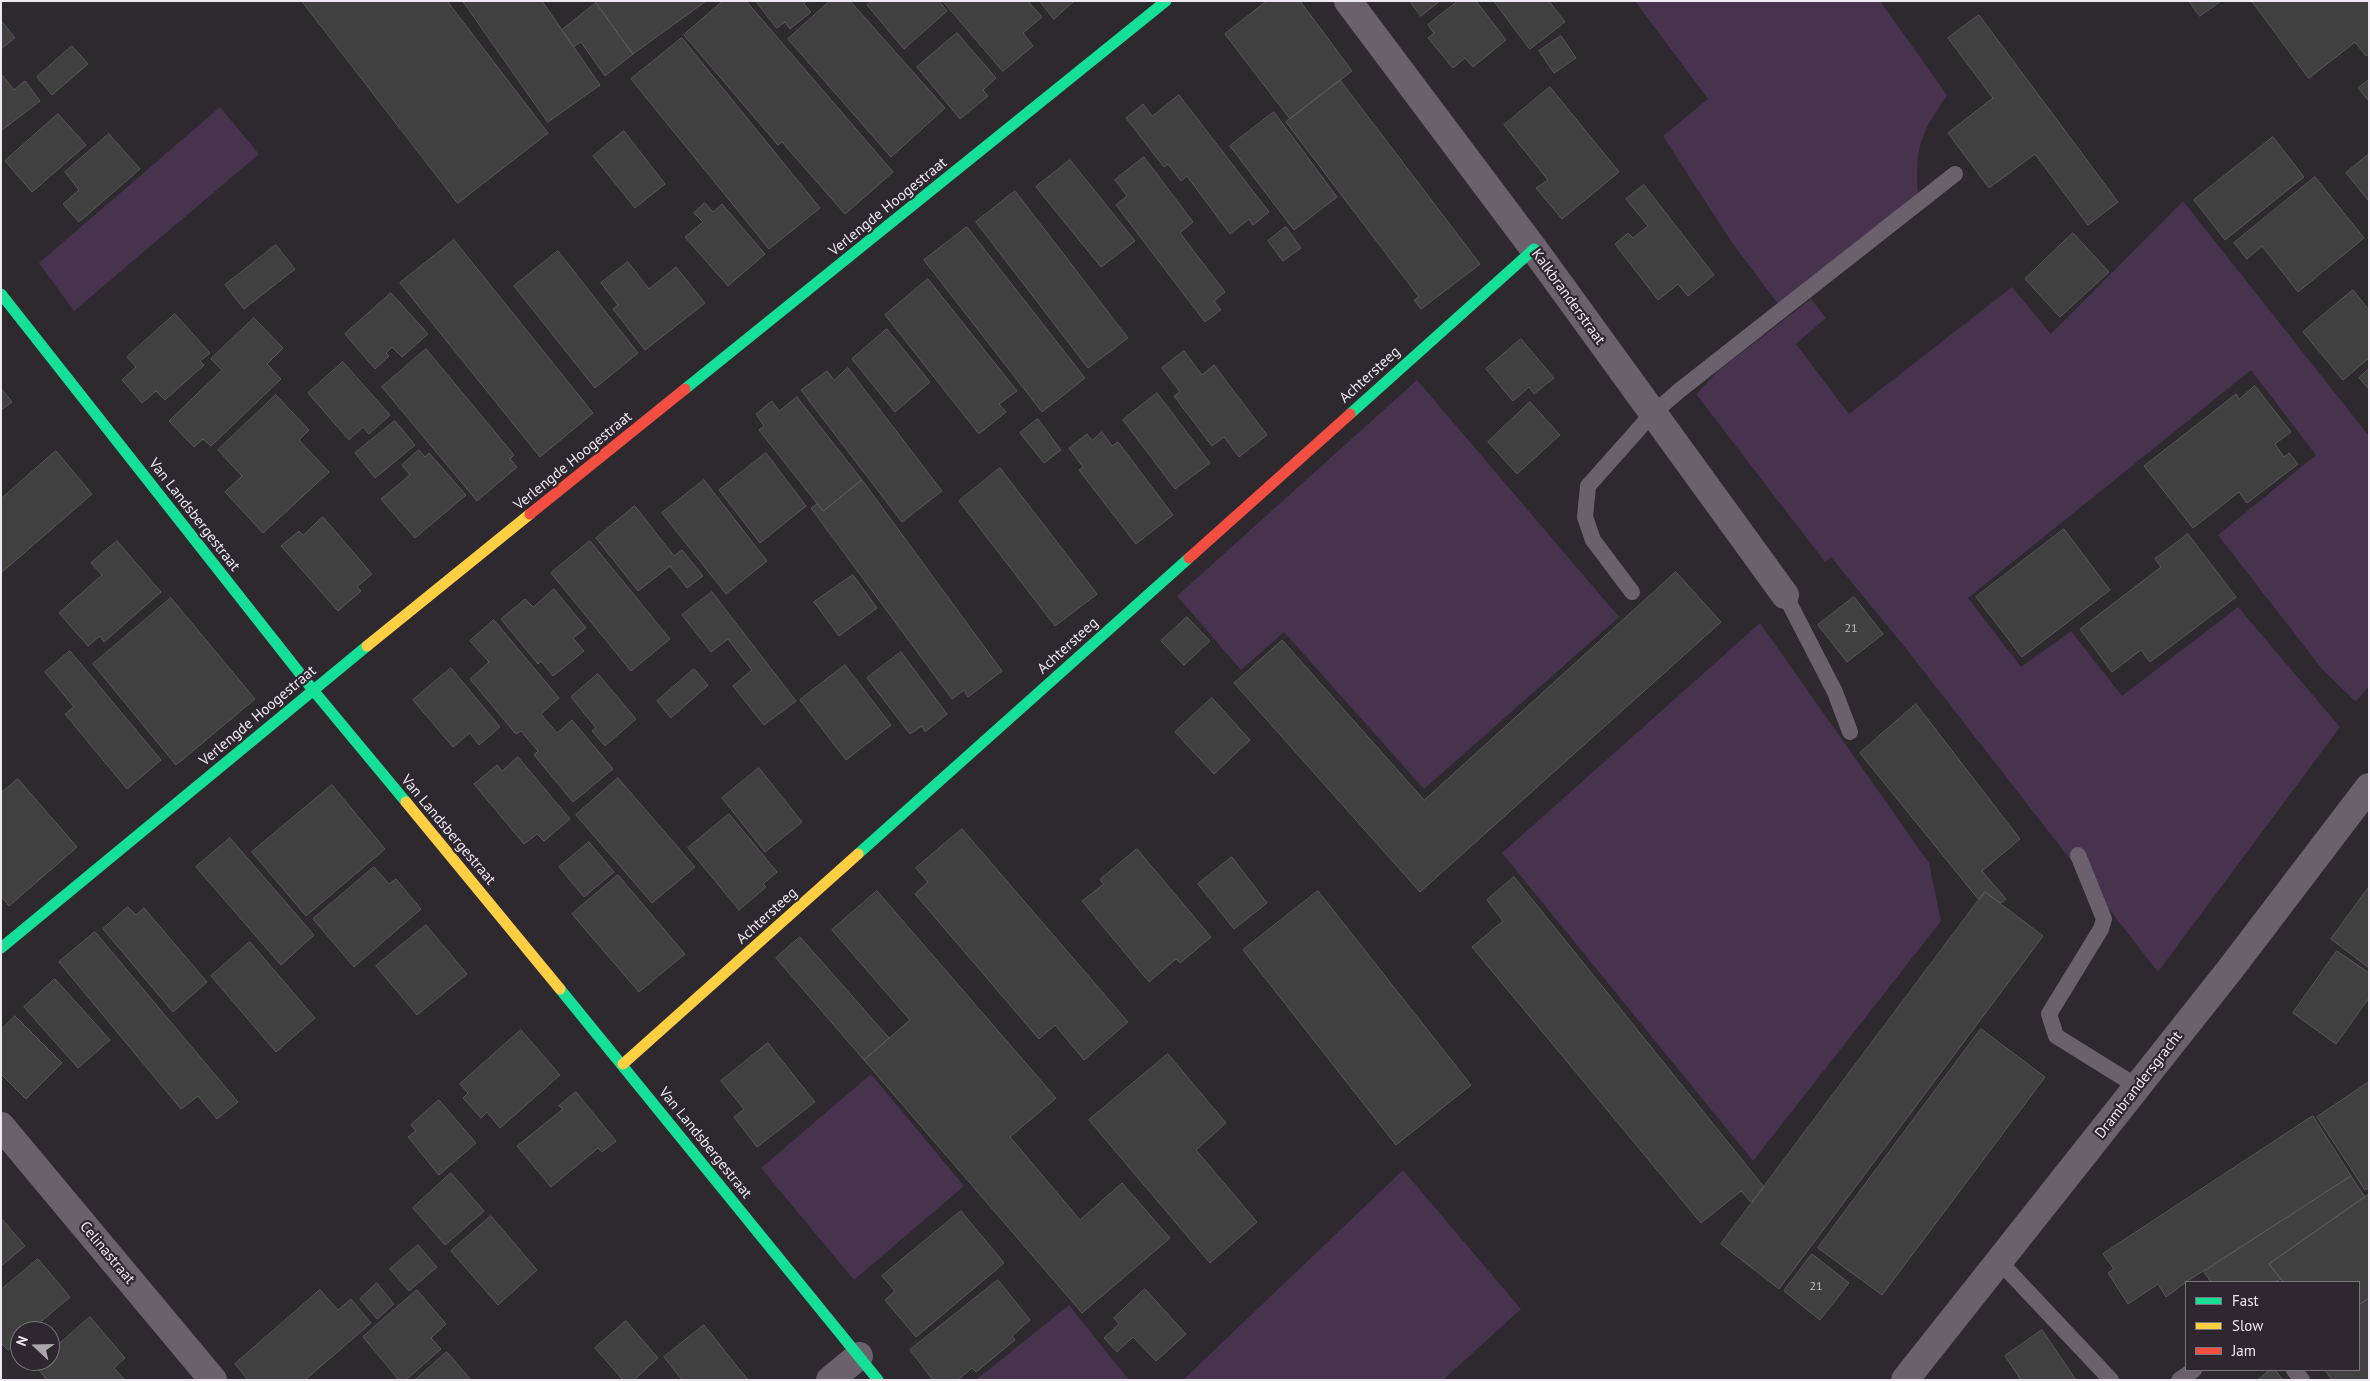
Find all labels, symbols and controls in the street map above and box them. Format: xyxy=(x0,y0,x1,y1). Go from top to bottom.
street label: Verlengde Hoogestraat xyxy=(825,154,951,260)
street label: Kalkbranderstraat xyxy=(1527,246,1609,348)
street label: Achtersteeg xyxy=(1336,343,1404,407)
street label: Verlengde Hoogestraat xyxy=(510,408,636,514)
street label: Van Landsbergestraat xyxy=(144,455,244,575)
street label: Achtersteeg xyxy=(1034,614,1102,678)
house number: 21 xyxy=(1844,622,1858,636)
street label: Verlengde Hoogestraat xyxy=(196,662,320,770)
street label: Van Landsbergestraat xyxy=(397,771,499,889)
street label: Achtersteeg xyxy=(733,884,801,948)
street label: Drambrandersgracht xyxy=(2092,1028,2186,1142)
street label: Van Landsbergestraat xyxy=(655,1084,755,1202)
street label: Celinastraat xyxy=(76,1218,138,1288)
house number: 21 xyxy=(1809,1280,1823,1294)
legend xyxy=(2185,1281,2360,1371)
text: Fast xyxy=(2232,1291,2259,1310)
text: Slow xyxy=(2232,1316,2263,1335)
north arrow xyxy=(10,1321,60,1371)
text: N xyxy=(12,1333,32,1349)
text: Jam xyxy=(2232,1341,2256,1360)

